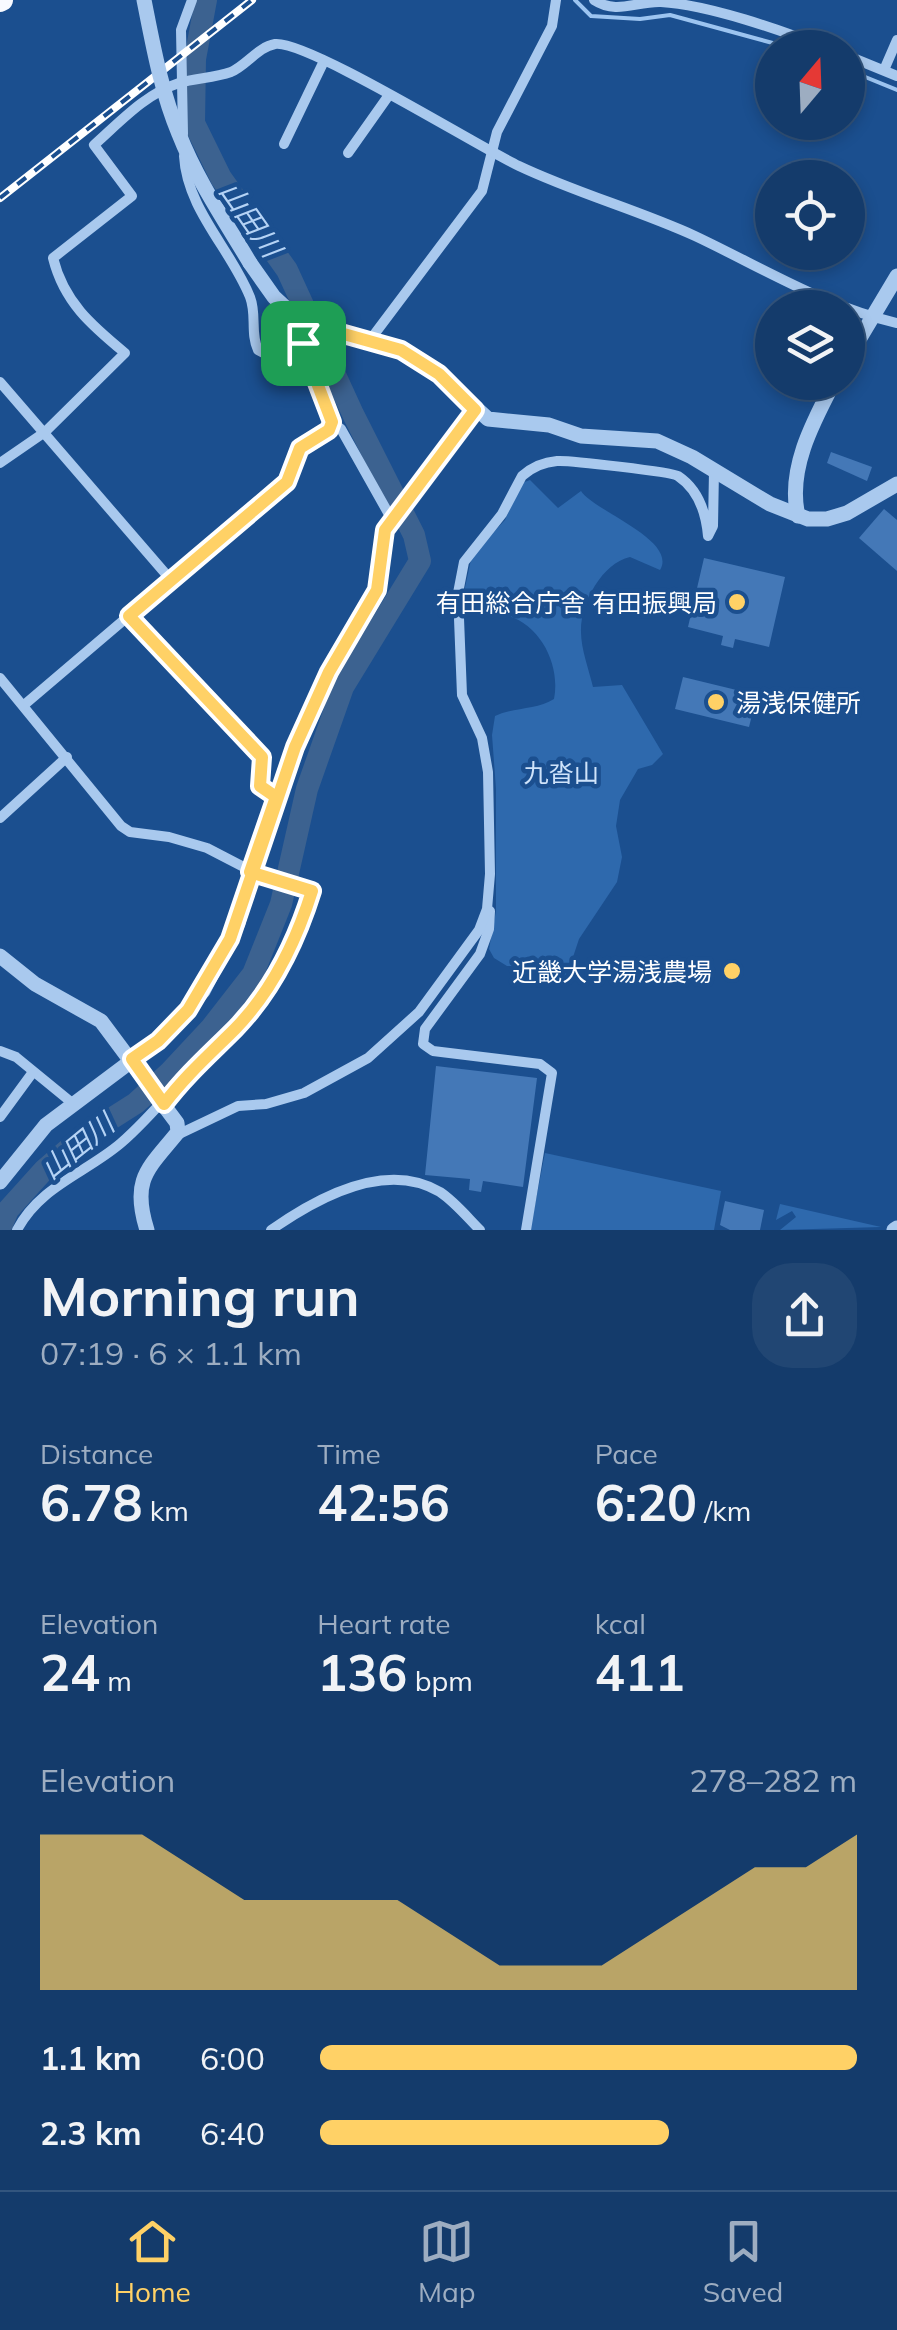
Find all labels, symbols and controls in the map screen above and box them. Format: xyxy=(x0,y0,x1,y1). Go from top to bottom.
north arrow xyxy=(755,30,865,140)
map controls xyxy=(755,30,865,400)
button: locate xyxy=(755,160,865,270)
water label: 山田川 xyxy=(213,175,291,266)
button: layers xyxy=(755,290,865,400)
pin xyxy=(261,301,346,386)
icon: arrive xyxy=(276,316,331,371)
place label: 有田総合庁舎 有田振興局 xyxy=(435,587,717,618)
marker: 有田総合庁舎 有田振興局 xyxy=(726,591,748,613)
place label: 湯浅保健所 xyxy=(736,687,861,718)
marker: 湯浅保健所 xyxy=(705,691,727,713)
park label: 九沓山 xyxy=(523,757,599,788)
place label: 近畿大学湯浅農場 xyxy=(512,956,712,987)
marker: 近畿大学湯浅農場 xyxy=(721,960,743,982)
water label: 山田川 xyxy=(33,1104,123,1186)
text: Morning run xyxy=(40,1261,360,1330)
button: share xyxy=(752,1263,857,1368)
text: 07:19 · 6 × 1.1 km xyxy=(40,1333,302,1373)
text: Distance xyxy=(40,1436,153,1471)
text: Time xyxy=(317,1436,381,1471)
text: Pace xyxy=(595,1436,658,1471)
text: 6.78 xyxy=(40,1471,142,1534)
text: 42:56 xyxy=(317,1471,450,1534)
text: 6:20 xyxy=(595,1471,697,1534)
text: km xyxy=(142,1493,189,1528)
text: /km xyxy=(697,1493,751,1528)
text: Elevation xyxy=(40,1606,158,1641)
text: Heart rate xyxy=(317,1606,451,1641)
text: kcal xyxy=(595,1606,646,1641)
text: 24 xyxy=(40,1641,100,1704)
text: 136 xyxy=(317,1641,407,1704)
text: 411 xyxy=(595,1641,685,1704)
text: m xyxy=(100,1663,132,1698)
text: bpm xyxy=(407,1663,473,1698)
text: Elevation xyxy=(40,1760,175,1800)
text: 278–282 m xyxy=(689,1760,857,1800)
text: 1.1 km xyxy=(40,2038,142,2078)
text: 6:00 xyxy=(200,2038,265,2078)
text: 2.3 km xyxy=(40,2113,142,2153)
text: 6:40 xyxy=(200,2113,265,2153)
tab: Home xyxy=(114,2214,191,2309)
tab: Map xyxy=(418,2214,476,2309)
tab: Saved xyxy=(703,2214,783,2309)

